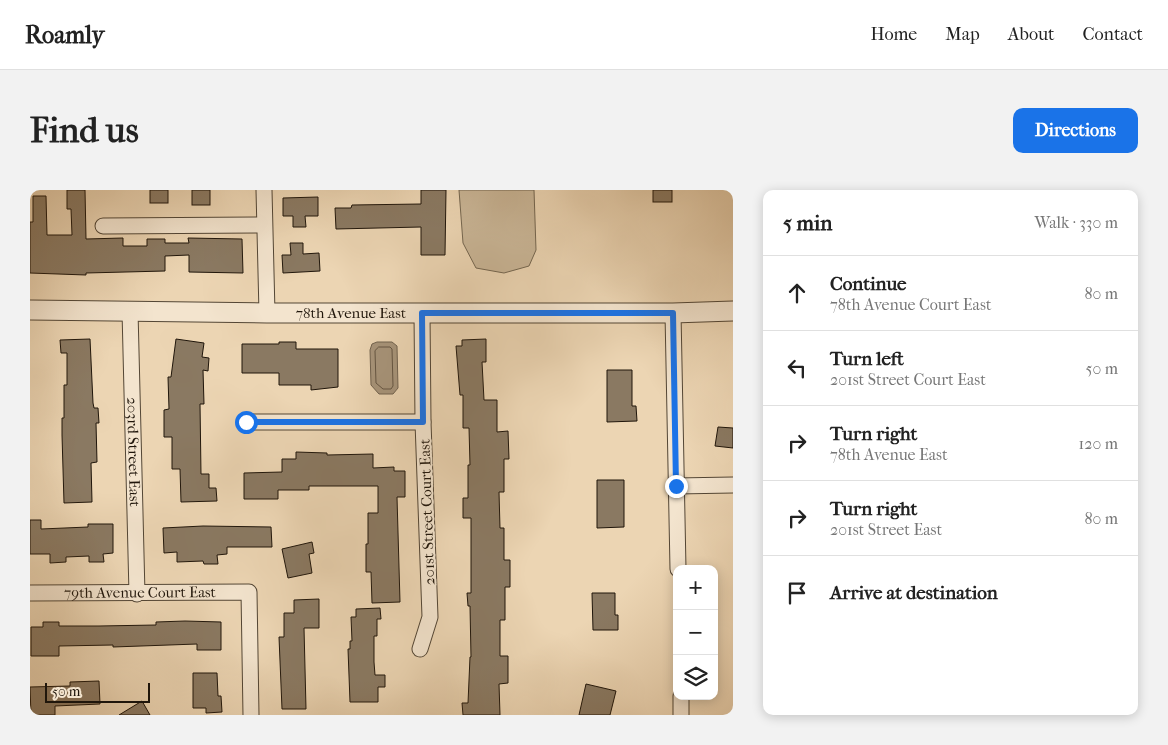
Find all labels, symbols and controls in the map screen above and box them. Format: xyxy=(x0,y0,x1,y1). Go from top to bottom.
text: Roamly xyxy=(25,21,104,49)
text: Home xyxy=(870,24,917,45)
text: Map xyxy=(945,24,980,45)
text: About xyxy=(1008,24,1054,45)
text: Contact xyxy=(1082,24,1143,45)
button: Directions xyxy=(1013,108,1138,153)
text: Find us xyxy=(30,110,139,151)
text: 5 min xyxy=(783,211,832,235)
text: Walk · 330 m xyxy=(1035,213,1118,232)
text: Continue xyxy=(830,273,906,295)
icon: ahead xyxy=(783,279,811,307)
text: 80 m xyxy=(1084,284,1118,303)
text: 78th Avenue Court East xyxy=(830,295,992,314)
street label: 78th Avenue East xyxy=(296,304,407,322)
text: Turn left xyxy=(830,348,904,370)
icon: left xyxy=(783,354,811,382)
text: 50 m xyxy=(1086,359,1118,378)
text: 201st Street Court East xyxy=(830,370,986,389)
street label: 203rd Street East xyxy=(123,397,144,508)
route start xyxy=(235,411,258,434)
text: Turn right xyxy=(830,423,917,445)
icon: right xyxy=(783,429,811,457)
text: 120 m xyxy=(1079,434,1118,453)
street label: 201st Street Court East xyxy=(415,438,439,585)
text: 78th Avenue East xyxy=(830,445,948,464)
route end xyxy=(665,475,688,498)
text: Turn right xyxy=(830,498,917,520)
icon: right xyxy=(783,504,811,532)
text: 80 m xyxy=(1084,509,1118,528)
text: 201st Street East xyxy=(830,520,942,539)
map controls xyxy=(673,565,718,700)
button: + xyxy=(673,565,718,610)
icon: arrive xyxy=(783,579,811,607)
text: Arrive at destination xyxy=(830,582,998,604)
street label: 79th Avenue Court East xyxy=(64,583,217,602)
button: − xyxy=(673,610,718,655)
button: layers xyxy=(673,655,718,700)
scale bar xyxy=(45,680,150,703)
text: 50 m xyxy=(52,683,80,700)

